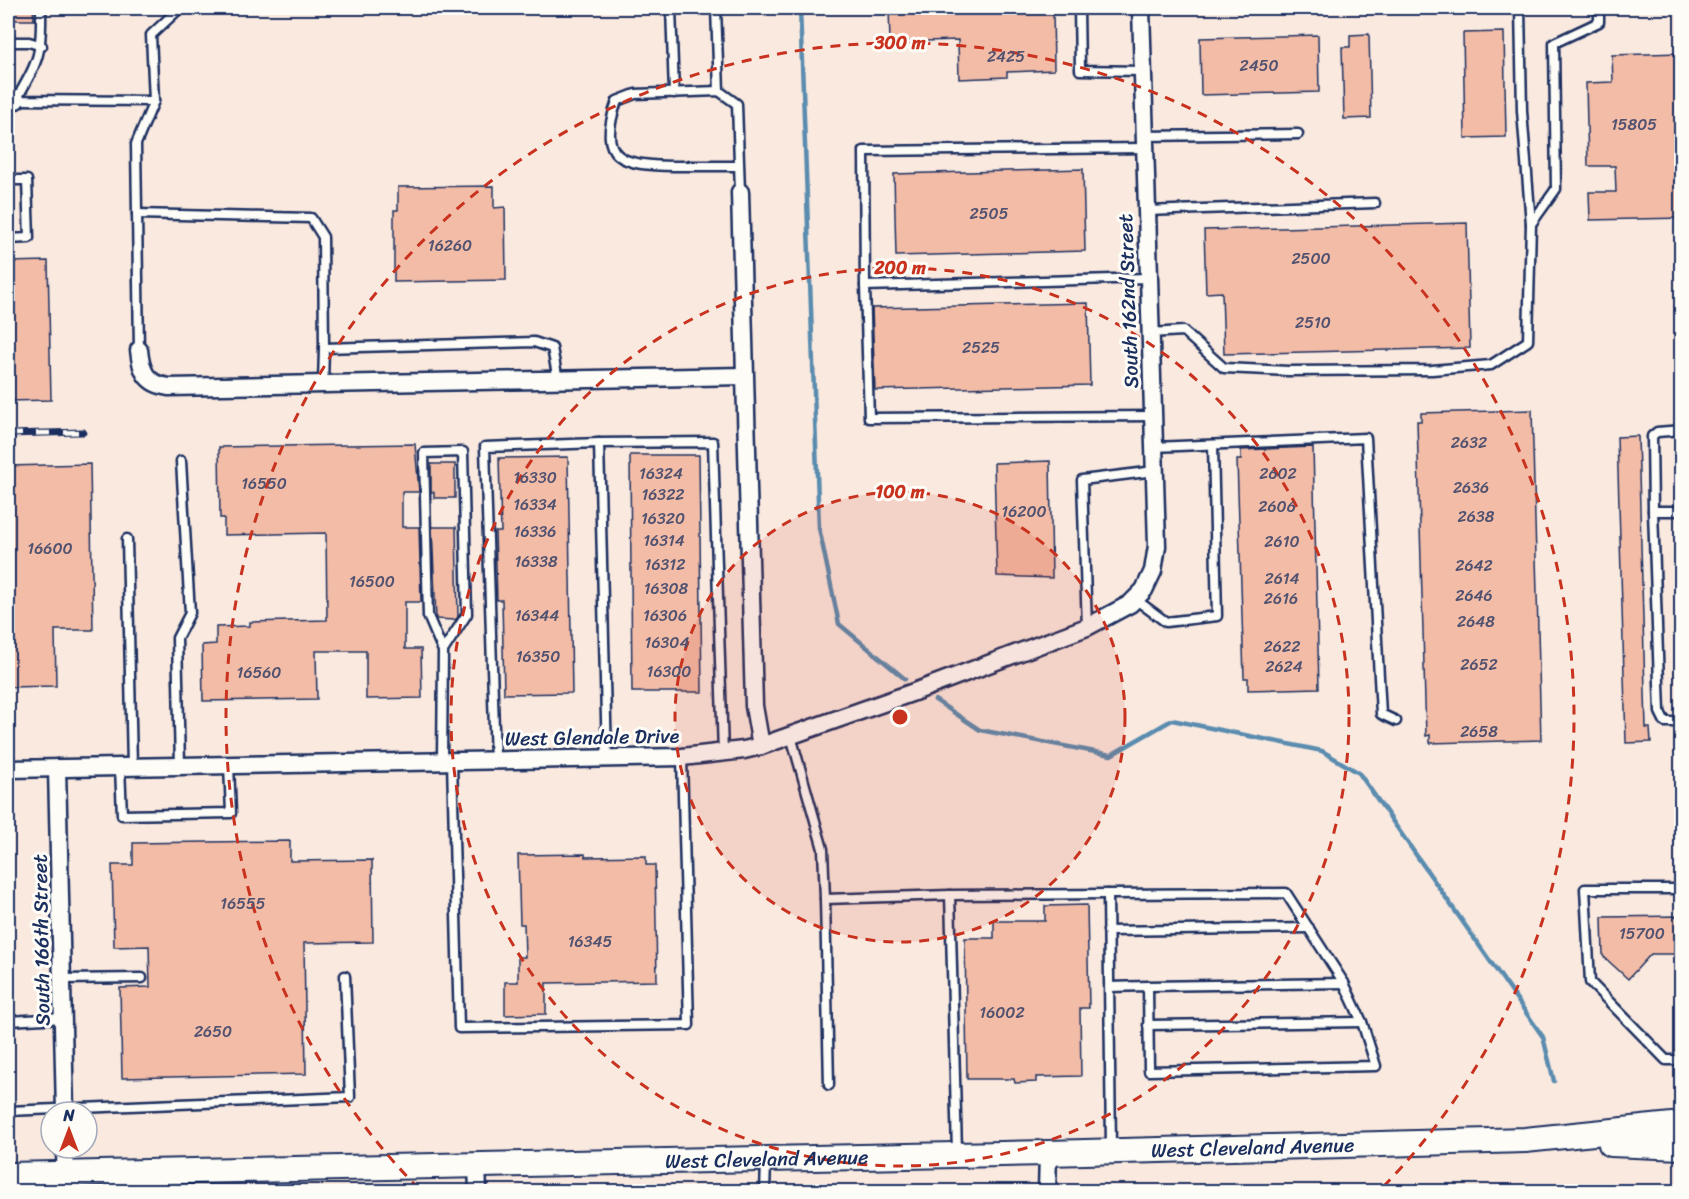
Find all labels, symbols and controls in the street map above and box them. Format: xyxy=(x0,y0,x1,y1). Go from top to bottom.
text: 300 m xyxy=(873,27,926,59)
house number: 2425 xyxy=(987,42,1025,71)
house number: 2450 xyxy=(1239,51,1279,80)
house number: 15805 xyxy=(1611,110,1657,139)
house number: 2505 xyxy=(970,199,1009,228)
street label: South 162nd Street xyxy=(1108,213,1149,389)
house number: 16260 xyxy=(428,231,472,260)
house number: 2500 xyxy=(1291,244,1331,273)
text: 200 m xyxy=(873,252,926,284)
house number: 2510 xyxy=(1295,308,1331,337)
house number: 2525 xyxy=(962,333,1000,362)
house number: 2632 xyxy=(1451,428,1487,457)
house number: 16324 xyxy=(639,459,683,488)
house number: 2602 xyxy=(1259,459,1297,488)
house number: 16330 xyxy=(513,463,557,492)
house number: 16550 xyxy=(241,469,287,498)
house number: 2636 xyxy=(1453,473,1489,502)
text: 100 m xyxy=(876,476,925,508)
house number: 16322 xyxy=(641,480,685,509)
house number: 16334 xyxy=(513,490,557,519)
house number: 2606 xyxy=(1258,492,1296,521)
house number: 16200 xyxy=(1001,497,1047,526)
house number: 2638 xyxy=(1458,502,1495,531)
house number: 16320 xyxy=(641,504,685,533)
house number: 16336 xyxy=(514,517,556,546)
house number: 16314 xyxy=(643,526,685,555)
house number: 2610 xyxy=(1264,527,1300,556)
house number: 16600 xyxy=(27,534,73,563)
house number: 16338 xyxy=(514,547,558,576)
house number: 16312 xyxy=(645,550,685,579)
house number: 2642 xyxy=(1455,551,1493,580)
house number: 2614 xyxy=(1264,564,1300,593)
house number: 16500 xyxy=(349,567,395,596)
house number: 16308 xyxy=(644,574,689,603)
house number: 2646 xyxy=(1455,581,1493,610)
house number: 2616 xyxy=(1264,584,1298,613)
house number: 16344 xyxy=(515,601,559,630)
house number: 16306 xyxy=(643,601,687,630)
house number: 2648 xyxy=(1457,607,1495,636)
house number: 16304 xyxy=(645,628,689,657)
house number: 2622 xyxy=(1264,632,1300,661)
house number: 16350 xyxy=(516,642,560,671)
house number: 2652 xyxy=(1460,650,1498,679)
house number: 2624 xyxy=(1265,652,1303,681)
house number: 16300 xyxy=(647,657,691,686)
house number: 16560 xyxy=(237,658,281,687)
centre of rings xyxy=(890,707,910,727)
house number: 2658 xyxy=(1460,717,1498,746)
street label: West Glendale Drive xyxy=(504,718,680,757)
street label: South 166th Street xyxy=(22,854,60,1026)
house number: 16555 xyxy=(220,889,266,918)
house number: 15700 xyxy=(1619,919,1665,948)
house number: 16345 xyxy=(568,927,612,956)
house number: 16002 xyxy=(979,998,1025,1027)
house number: 2650 xyxy=(194,1017,232,1046)
north arrow xyxy=(39,1100,99,1160)
text: N xyxy=(62,1101,75,1130)
street label: West Cleveland Avenue xyxy=(1151,1128,1355,1168)
street label: West Cleveland Avenue xyxy=(665,1140,869,1179)

